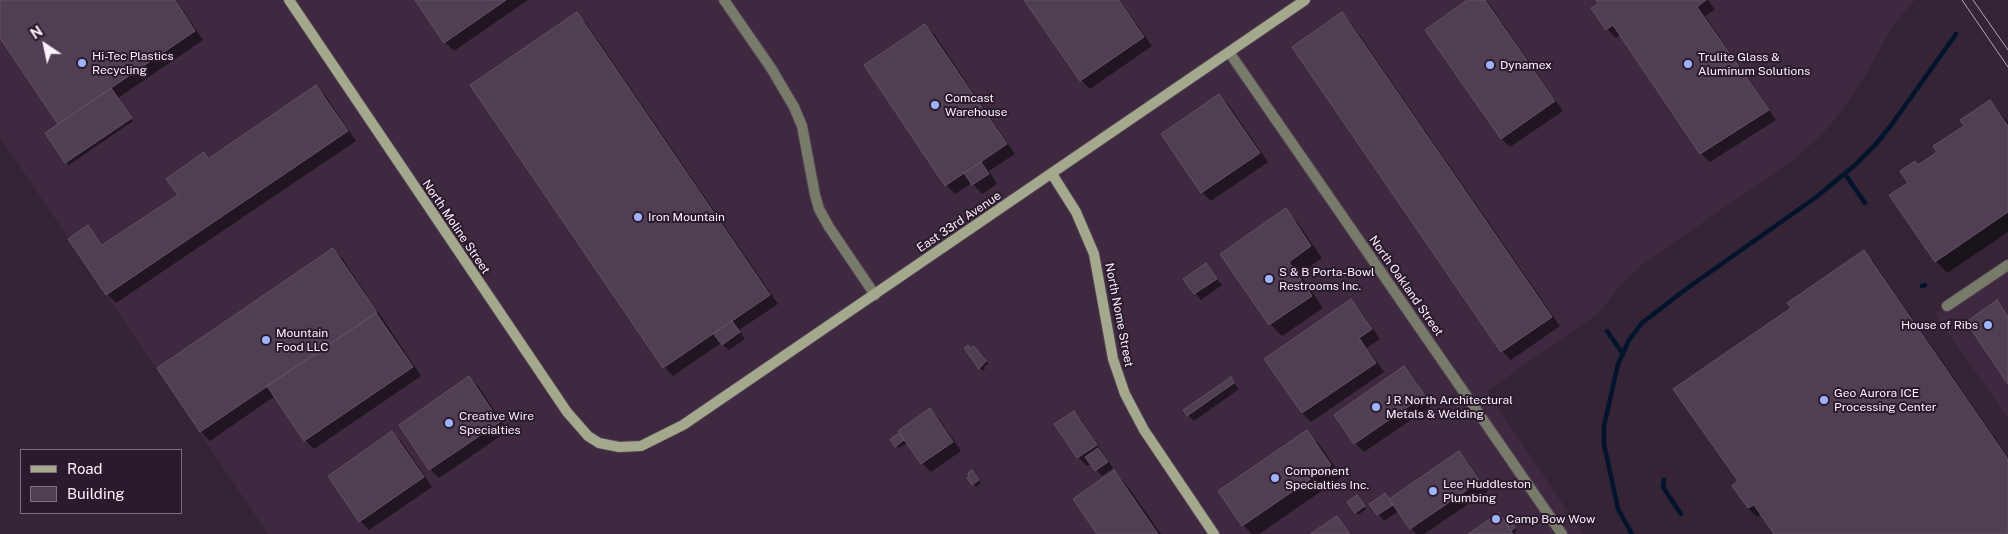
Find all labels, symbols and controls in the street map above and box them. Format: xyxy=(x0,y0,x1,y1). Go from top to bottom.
north arrow xyxy=(20,20,70,70)
text: N xyxy=(28,23,46,42)
place label: Hi-Tec Plastics Recycling xyxy=(92,49,174,77)
place label: Trulite Glass & Aluminum Solutions xyxy=(1698,50,1810,78)
marker: Hi-Tec Plastics Recycling xyxy=(76,57,88,69)
place label: Dynamex xyxy=(1500,58,1552,72)
marker: Trulite Glass & Aluminum Solutions xyxy=(1682,58,1694,70)
marker: Dynamex xyxy=(1484,59,1496,71)
place label: Comcast Warehouse xyxy=(945,91,1007,119)
marker: Comcast Warehouse xyxy=(929,99,941,111)
street label: North Moline Street xyxy=(419,177,493,277)
street label: East 33rd Avenue xyxy=(914,189,1004,255)
place label: Iron Mountain xyxy=(648,210,725,224)
marker: Iron Mountain xyxy=(632,211,644,223)
street label: North Oakland Street xyxy=(1366,233,1446,339)
street label: North Nome Street xyxy=(1102,262,1136,368)
place label: S & B Porta-Bowl Restrooms Inc. xyxy=(1279,265,1375,293)
marker: S & B Porta-Bowl Restrooms Inc. xyxy=(1263,273,1275,285)
place label: House of Ribs xyxy=(1901,318,1978,332)
marker: House of Ribs xyxy=(1982,319,1994,331)
place label: Mountain Food LLC xyxy=(276,326,328,354)
marker: Mountain Food LLC xyxy=(260,334,272,346)
place label: Geo Aurora ICE Processing Center xyxy=(1834,386,1936,414)
place label: J R North Architectural Metals & Welding xyxy=(1386,393,1513,421)
marker: Geo Aurora ICE Processing Center xyxy=(1818,394,1830,406)
marker: J R North Architectural Metals & Welding xyxy=(1370,401,1382,413)
place label: Creative Wire Specialties xyxy=(459,409,534,437)
marker: Creative Wire Specialties xyxy=(443,417,455,429)
legend xyxy=(20,449,182,514)
text: Road xyxy=(67,460,103,477)
place label: Component Specialties Inc. xyxy=(1285,464,1369,492)
marker: Component Specialties Inc. xyxy=(1269,472,1281,484)
place label: Lee Huddleston Plumbing xyxy=(1443,477,1531,505)
text: Building xyxy=(67,485,125,502)
marker: Lee Huddleston Plumbing xyxy=(1427,485,1439,497)
place label: Camp Bow Wow xyxy=(1506,512,1595,526)
marker: Camp Bow Wow xyxy=(1490,513,1502,525)

